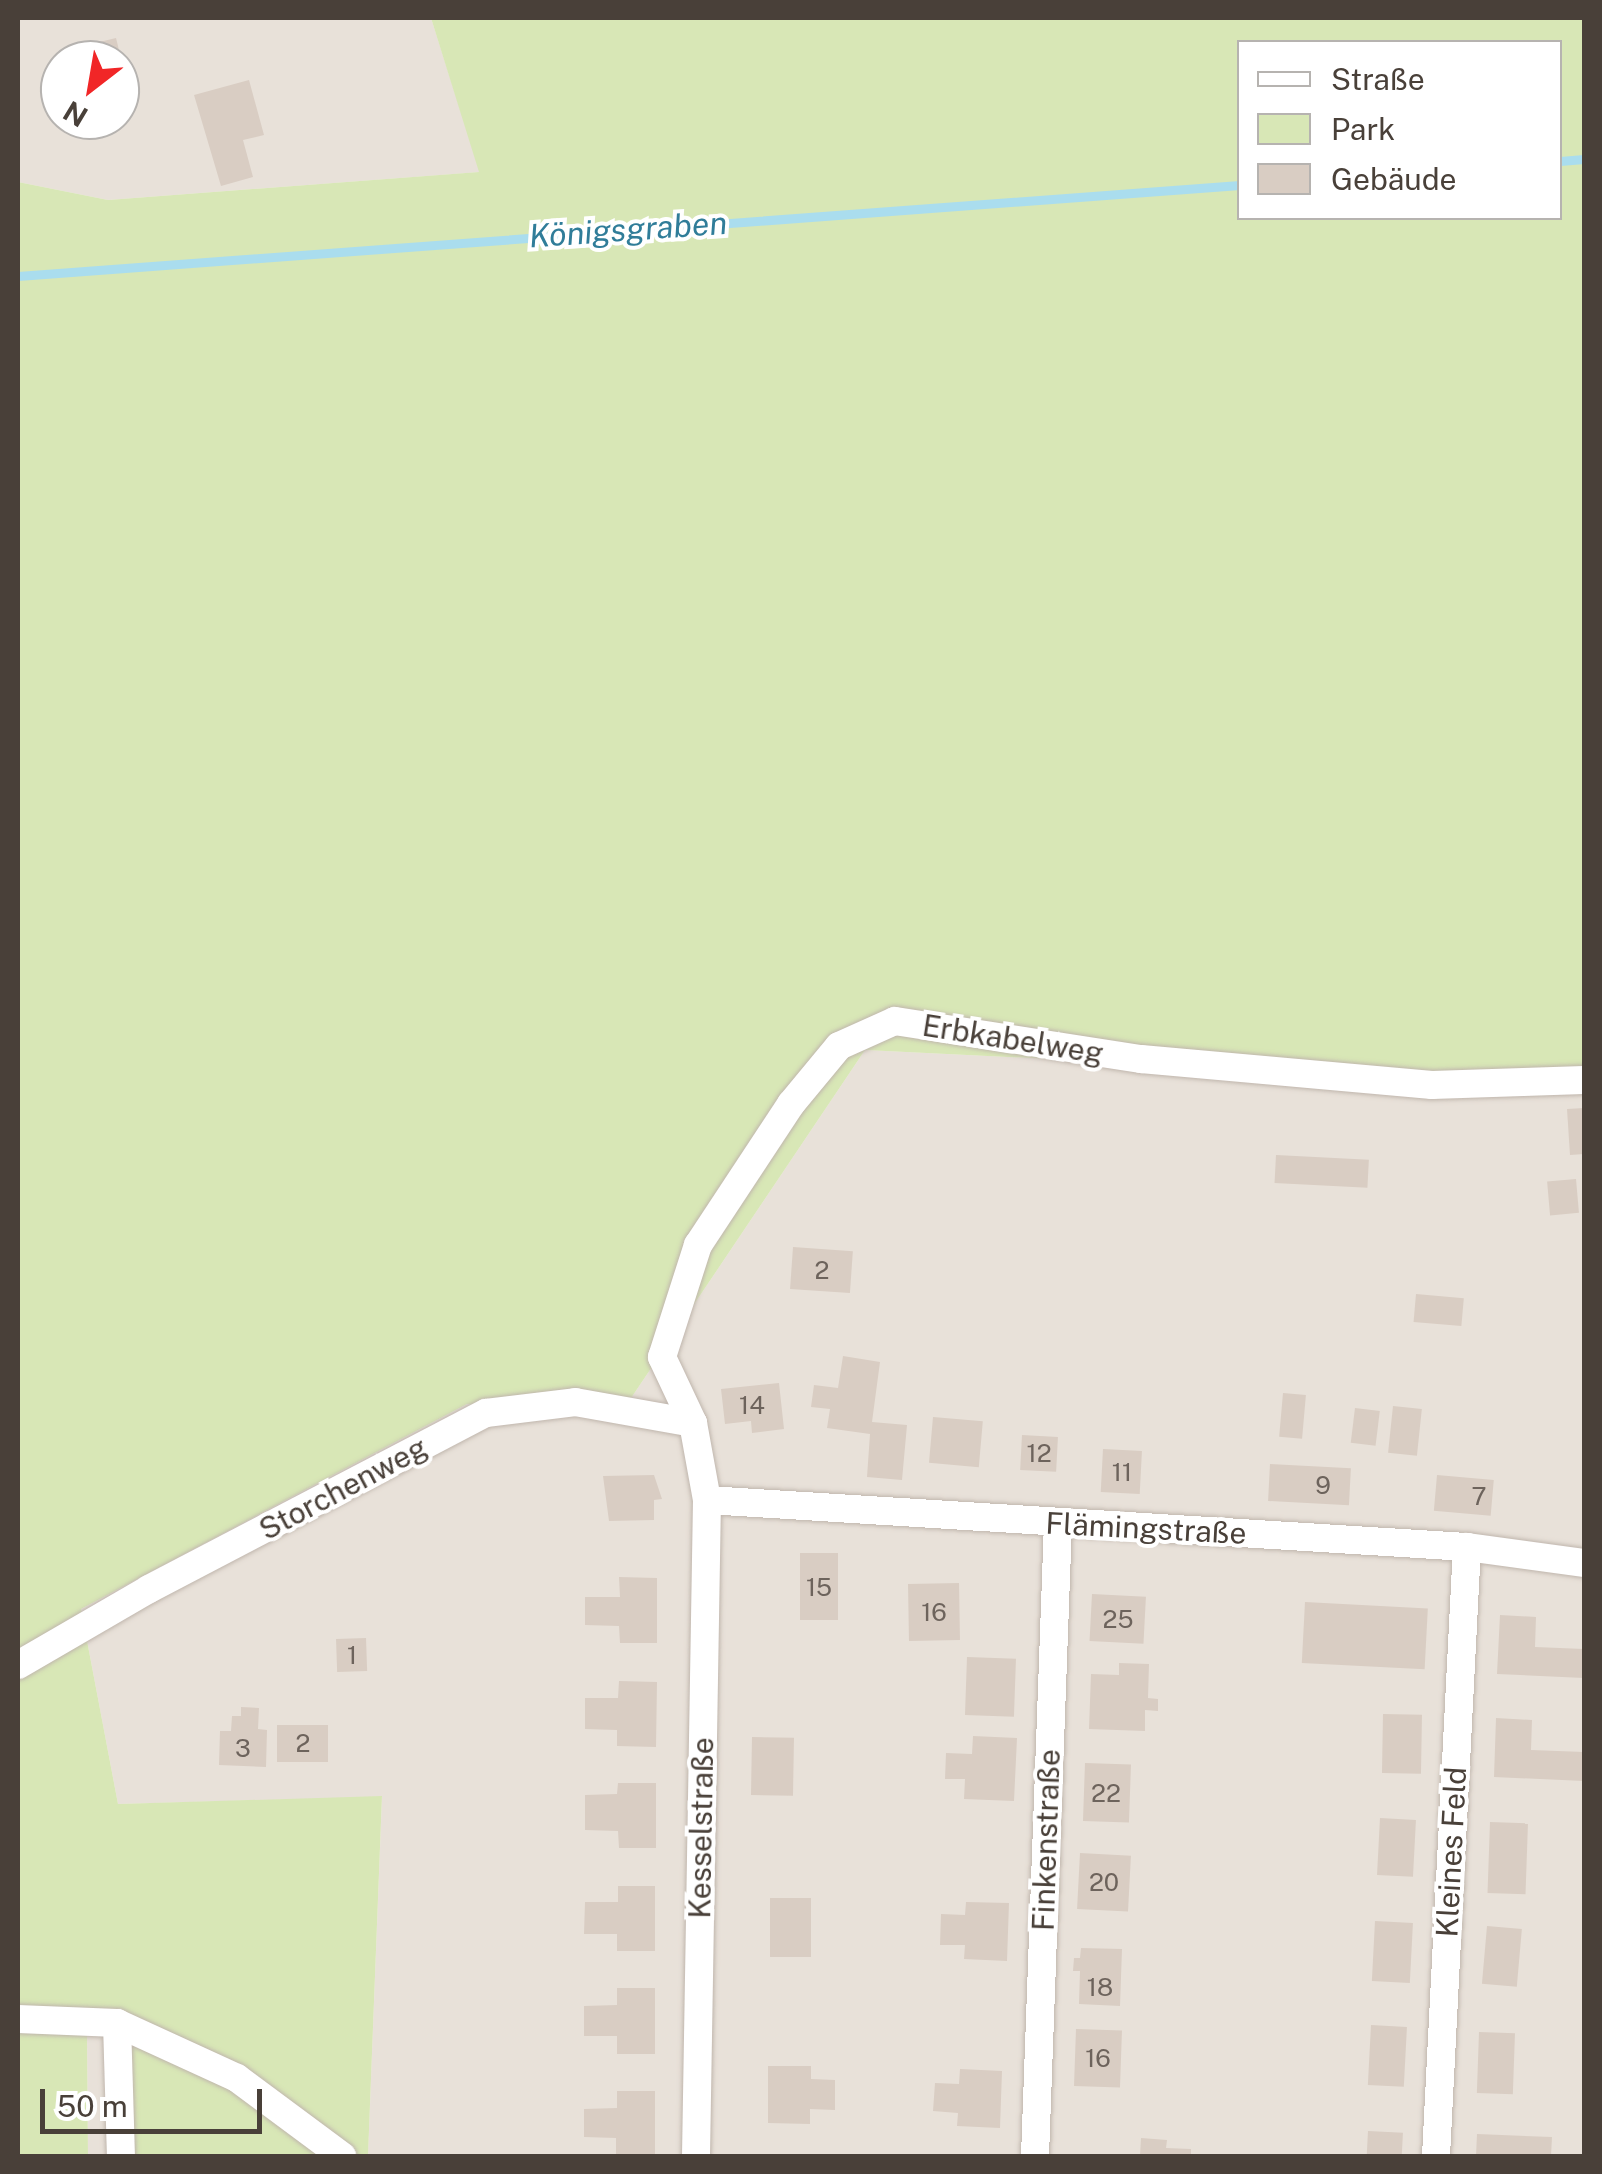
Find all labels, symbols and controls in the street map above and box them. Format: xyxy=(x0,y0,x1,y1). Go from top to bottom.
north arrow xyxy=(40,40,140,140)
legend xyxy=(1237,40,1562,220)
text: Straße xyxy=(1331,61,1425,97)
text: N xyxy=(57,95,93,134)
text: Park xyxy=(1331,111,1395,147)
text: Gebäude xyxy=(1331,161,1457,197)
water label: Königsgraben xyxy=(528,204,728,256)
street label: Erbkabelweg xyxy=(920,1007,1106,1071)
house number: 2 xyxy=(815,1255,829,1285)
house number: 14 xyxy=(739,1390,765,1420)
street label: Storchenweg xyxy=(253,1429,433,1547)
house number: 12 xyxy=(1026,1438,1052,1468)
house number: 11 xyxy=(1112,1457,1132,1487)
house number: 9 xyxy=(1315,1470,1331,1500)
house number: 7 xyxy=(1471,1481,1487,1511)
street label: Flämingstraße xyxy=(1045,1505,1247,1551)
house number: 15 xyxy=(806,1572,832,1602)
house number: 16 xyxy=(921,1597,947,1627)
house number: 25 xyxy=(1103,1604,1133,1634)
house number: 1 xyxy=(347,1640,357,1670)
house number: 2 xyxy=(296,1728,310,1758)
house number: 3 xyxy=(235,1733,251,1763)
street label: Kesselstraße xyxy=(681,1737,721,1919)
street label: Finkenstraße xyxy=(1025,1748,1067,1932)
street label: Kleines Feld xyxy=(1429,1766,1473,1938)
house number: 22 xyxy=(1091,1778,1121,1808)
house number: 20 xyxy=(1089,1867,1119,1897)
house number: 18 xyxy=(1087,1972,1113,2002)
house number: 16 xyxy=(1085,2043,1111,2073)
scale bar xyxy=(45,2069,268,2131)
text: 50 m xyxy=(57,2088,128,2124)

